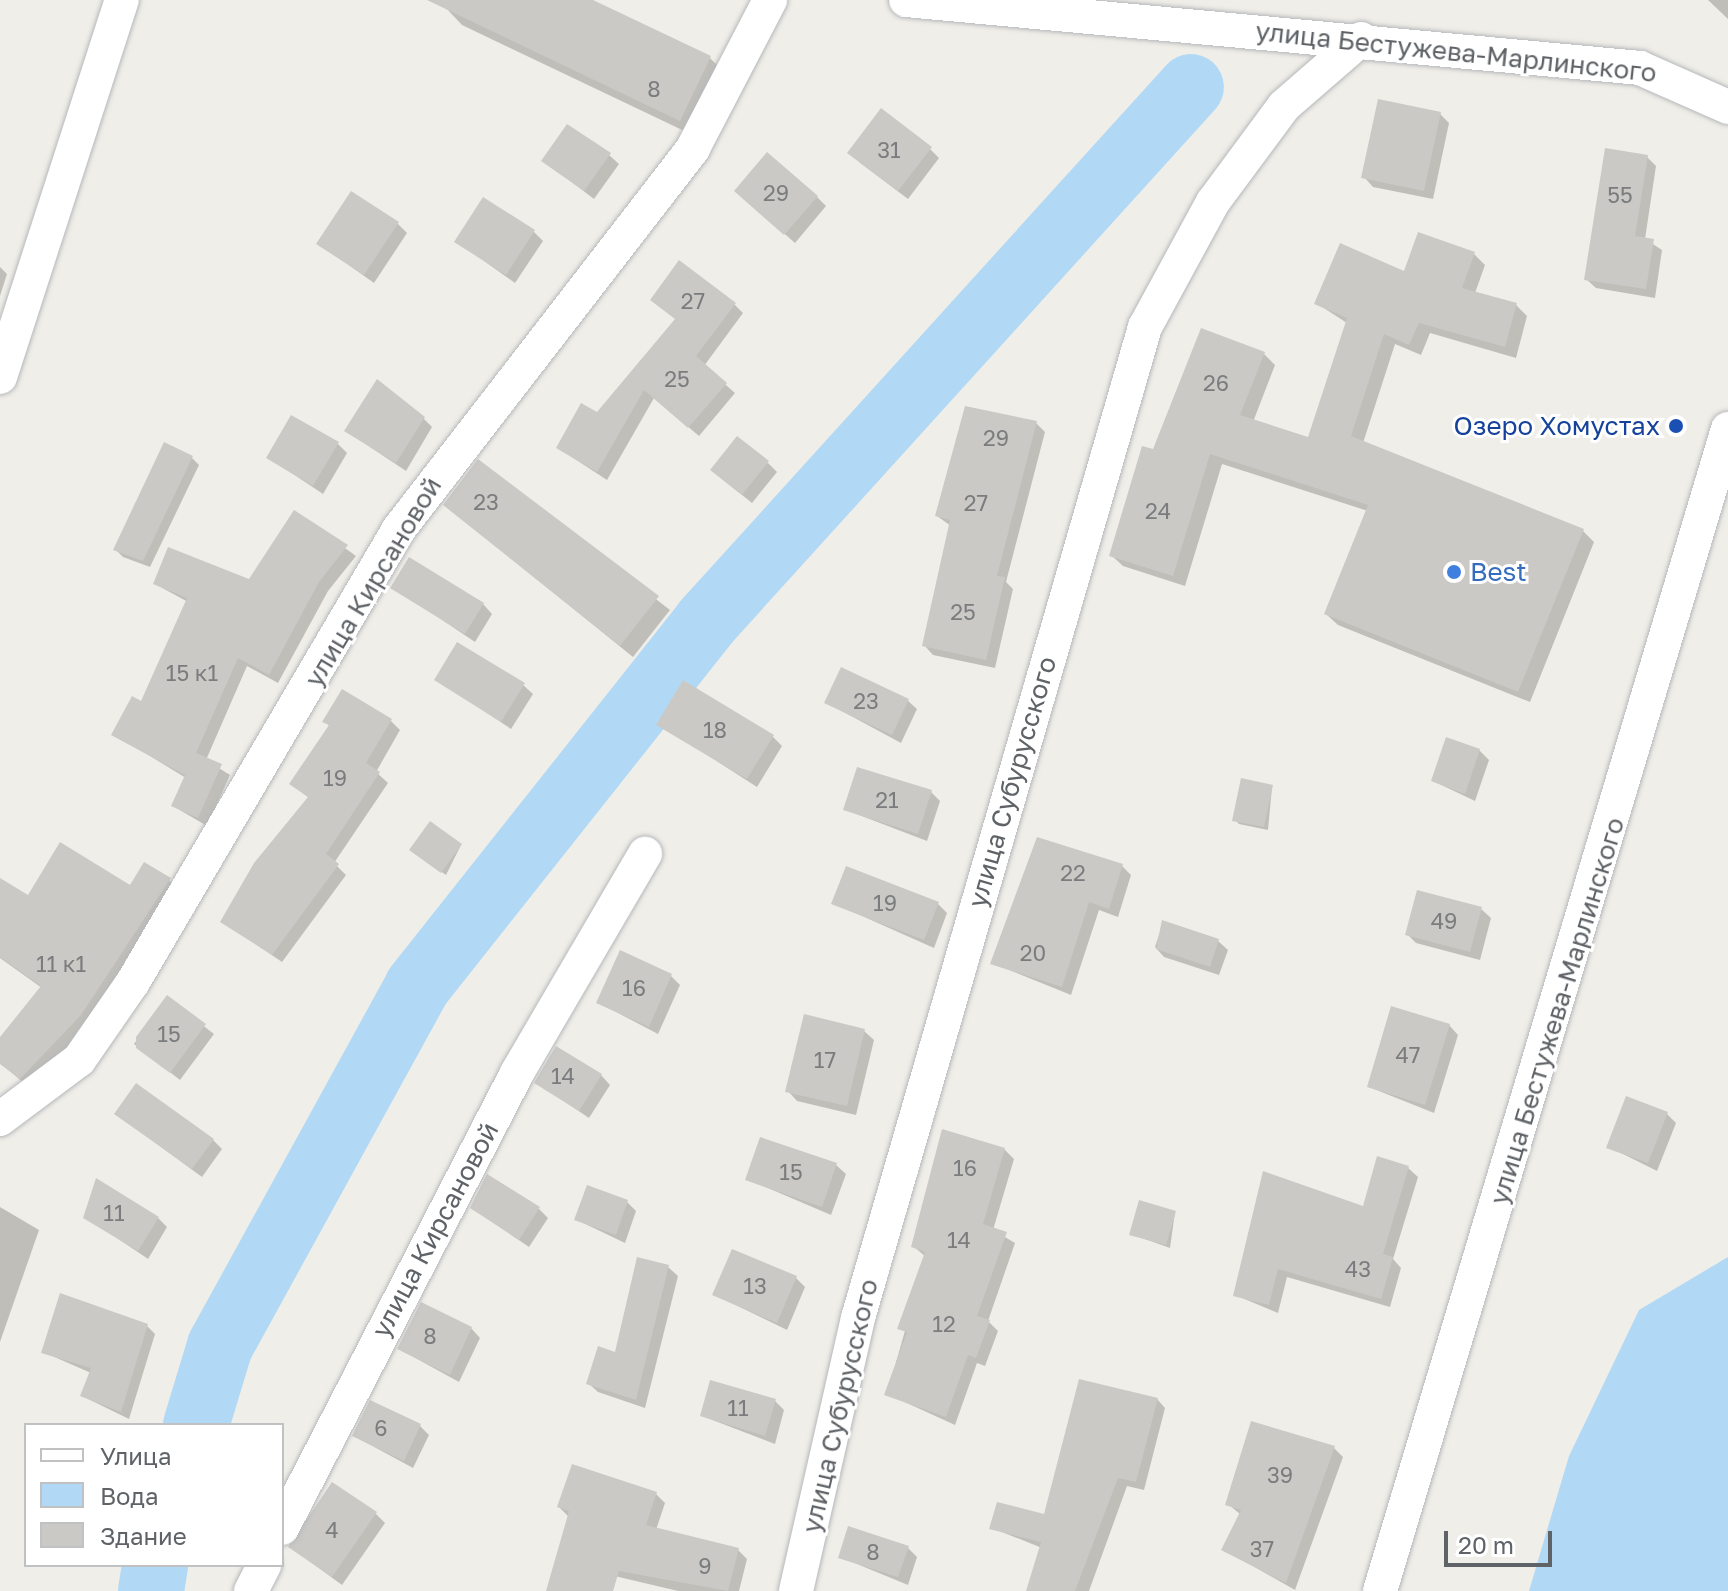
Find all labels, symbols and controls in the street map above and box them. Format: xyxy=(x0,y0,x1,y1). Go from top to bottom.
street label: улица Бестужева-Марлинского xyxy=(1254,15,1658,89)
house number: 8 xyxy=(647,76,661,102)
house number: 31 xyxy=(877,137,901,163)
house number: 29 xyxy=(763,180,789,206)
house number: 55 xyxy=(1607,182,1633,208)
house number: 27 xyxy=(681,288,705,314)
house number: 25 xyxy=(664,366,690,392)
house number: 26 xyxy=(1203,370,1229,396)
place label: Озеро Хомустах xyxy=(1454,410,1660,442)
marker: Озеро Хомустах xyxy=(1667,417,1685,435)
house number: 29 xyxy=(983,425,1009,451)
street label: улица Кирсановой xyxy=(298,471,448,693)
house number: 23 xyxy=(473,489,499,515)
house number: 27 xyxy=(964,490,988,516)
house number: 24 xyxy=(1145,498,1171,524)
place label: Best xyxy=(1470,556,1527,588)
marker: Best xyxy=(1445,563,1463,581)
house number: 25 xyxy=(950,599,976,625)
street label: улица Субурусского xyxy=(961,653,1063,911)
house number: 15 к1 xyxy=(166,660,218,686)
house number: 23 xyxy=(853,688,879,714)
house number: 18 xyxy=(703,717,727,743)
house number: 19 xyxy=(323,765,347,791)
house number: 21 xyxy=(875,787,899,813)
street label: улица Бестужева-Марлинского xyxy=(1483,814,1631,1208)
house number: 22 xyxy=(1060,860,1086,886)
house number: 19 xyxy=(873,890,897,916)
house number: 49 xyxy=(1431,908,1457,934)
house number: 20 xyxy=(1020,940,1046,966)
house number: 11 к1 xyxy=(36,951,86,977)
house number: 16 xyxy=(622,975,646,1001)
house number: 15 xyxy=(157,1021,181,1047)
house number: 47 xyxy=(1395,1042,1421,1068)
house number: 17 xyxy=(814,1047,836,1073)
house number: 14 xyxy=(551,1063,575,1089)
street label: улица Кирсановой xyxy=(365,1117,505,1343)
house number: 16 xyxy=(953,1155,977,1181)
house number: 15 xyxy=(779,1159,803,1185)
house number: 11 xyxy=(103,1200,125,1226)
house number: 14 xyxy=(947,1227,971,1253)
house number: 43 xyxy=(1345,1256,1371,1282)
house number: 13 xyxy=(743,1273,767,1299)
street label: улица Субурусского xyxy=(796,1276,884,1536)
house number: 12 xyxy=(932,1311,956,1337)
house number: 8 xyxy=(423,1323,437,1349)
house number: 11 xyxy=(727,1395,749,1421)
house number: 6 xyxy=(374,1415,388,1441)
legend xyxy=(24,1423,284,1567)
text: Улица xyxy=(100,1441,172,1470)
house number: 39 xyxy=(1267,1462,1293,1488)
text: Вода xyxy=(100,1481,159,1510)
scale bar xyxy=(1448,1515,1556,1565)
house number: 4 xyxy=(325,1517,339,1543)
text: Здание xyxy=(100,1521,187,1550)
text: 20 m xyxy=(1458,1530,1514,1559)
house number: 37 xyxy=(1250,1536,1274,1562)
house number: 8 xyxy=(866,1539,880,1565)
house number: 9 xyxy=(698,1553,712,1579)

